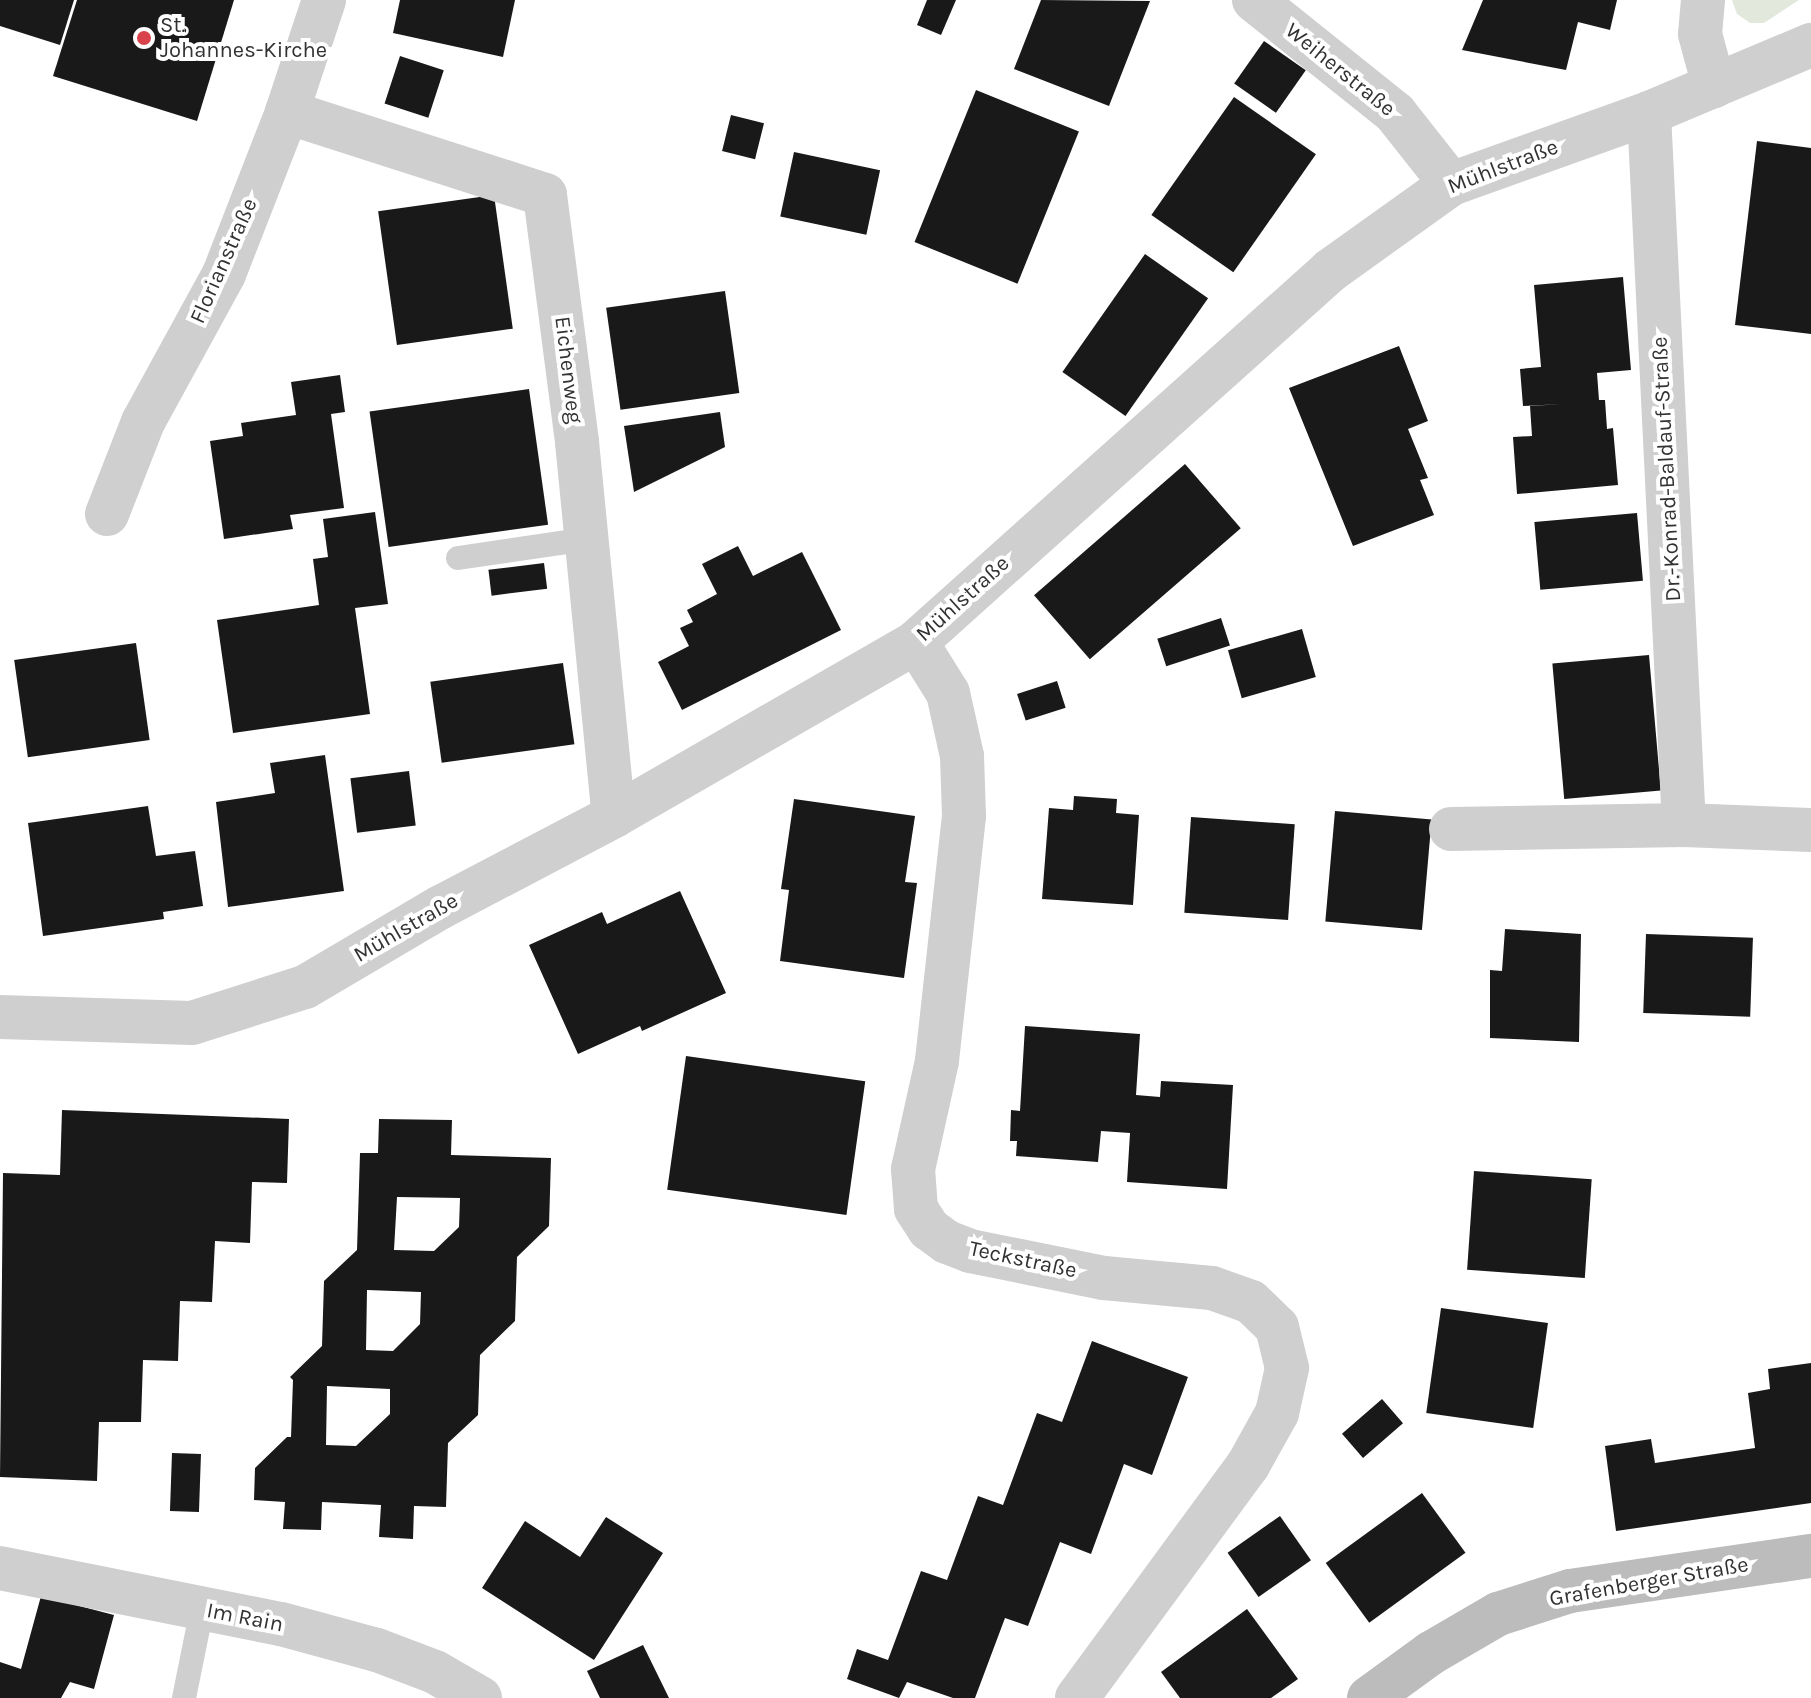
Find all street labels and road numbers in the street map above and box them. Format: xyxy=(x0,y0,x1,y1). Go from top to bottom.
street label: Weiherstraße xyxy=(1280,18,1400,122)
street label: Mühlstraße xyxy=(1444,134,1562,200)
street label: Florianstraße xyxy=(185,194,263,328)
street label: Eichenweg xyxy=(548,315,588,425)
street label: Dr.-Konrad-Baldauf-Straße xyxy=(1647,336,1687,602)
street label: Mühlstraße xyxy=(911,550,1015,648)
street label: Mühlstraße xyxy=(349,888,463,968)
street label: Teckstraße xyxy=(967,1236,1079,1284)
street label: Grafenberger Straße xyxy=(1547,1551,1751,1613)
street label: Im Rain xyxy=(204,1598,286,1638)

